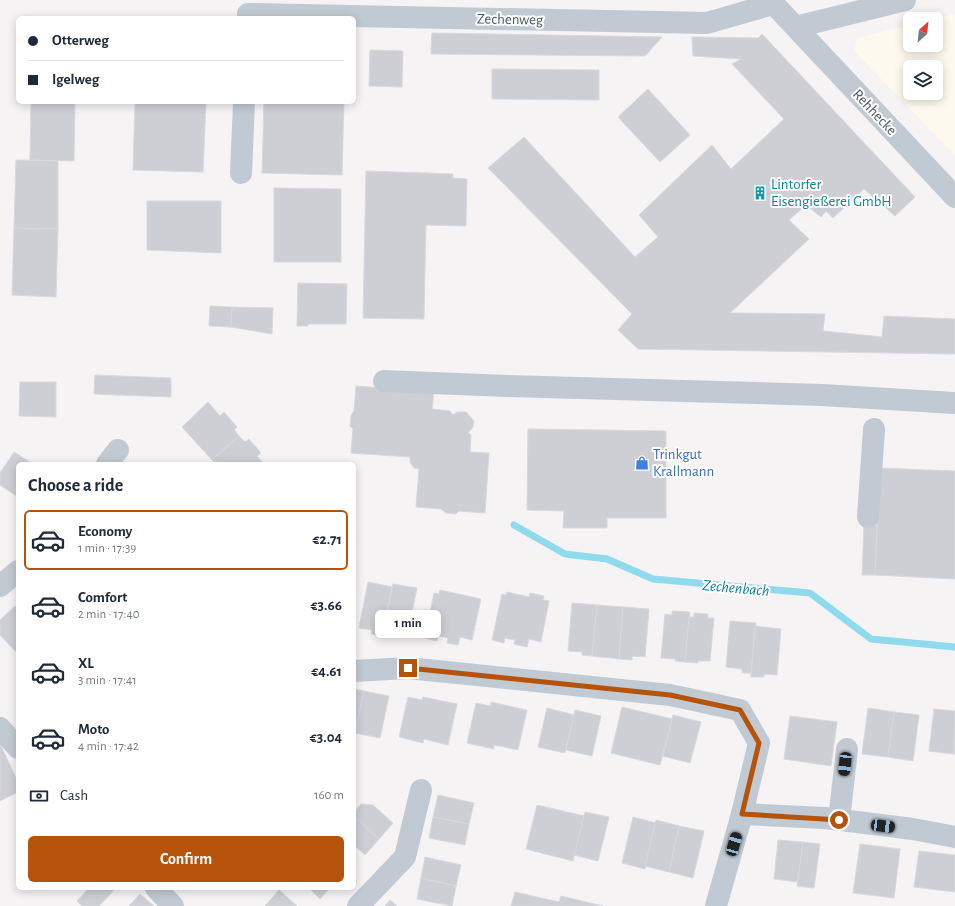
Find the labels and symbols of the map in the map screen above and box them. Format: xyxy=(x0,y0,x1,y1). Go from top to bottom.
street label: Zechenweg xyxy=(477,11,544,28)
north arrow xyxy=(903,12,943,52)
street label: Rehhecke xyxy=(850,87,899,138)
place label: Lintorfer Eisengießerei GmbH xyxy=(771,177,892,209)
building icon: Lintorfer Eisengießerei GmbH xyxy=(752,185,768,201)
place label: Trinkgut Krallmann xyxy=(653,447,714,479)
shop icon: Trinkgut Krallmann xyxy=(634,455,650,471)
water label: Zechenbach xyxy=(702,577,770,599)
callout: 1 min xyxy=(375,610,441,638)
route end xyxy=(399,659,417,677)
car xyxy=(838,751,852,777)
route start xyxy=(830,811,848,829)
car xyxy=(870,819,896,833)
car xyxy=(725,831,743,857)

